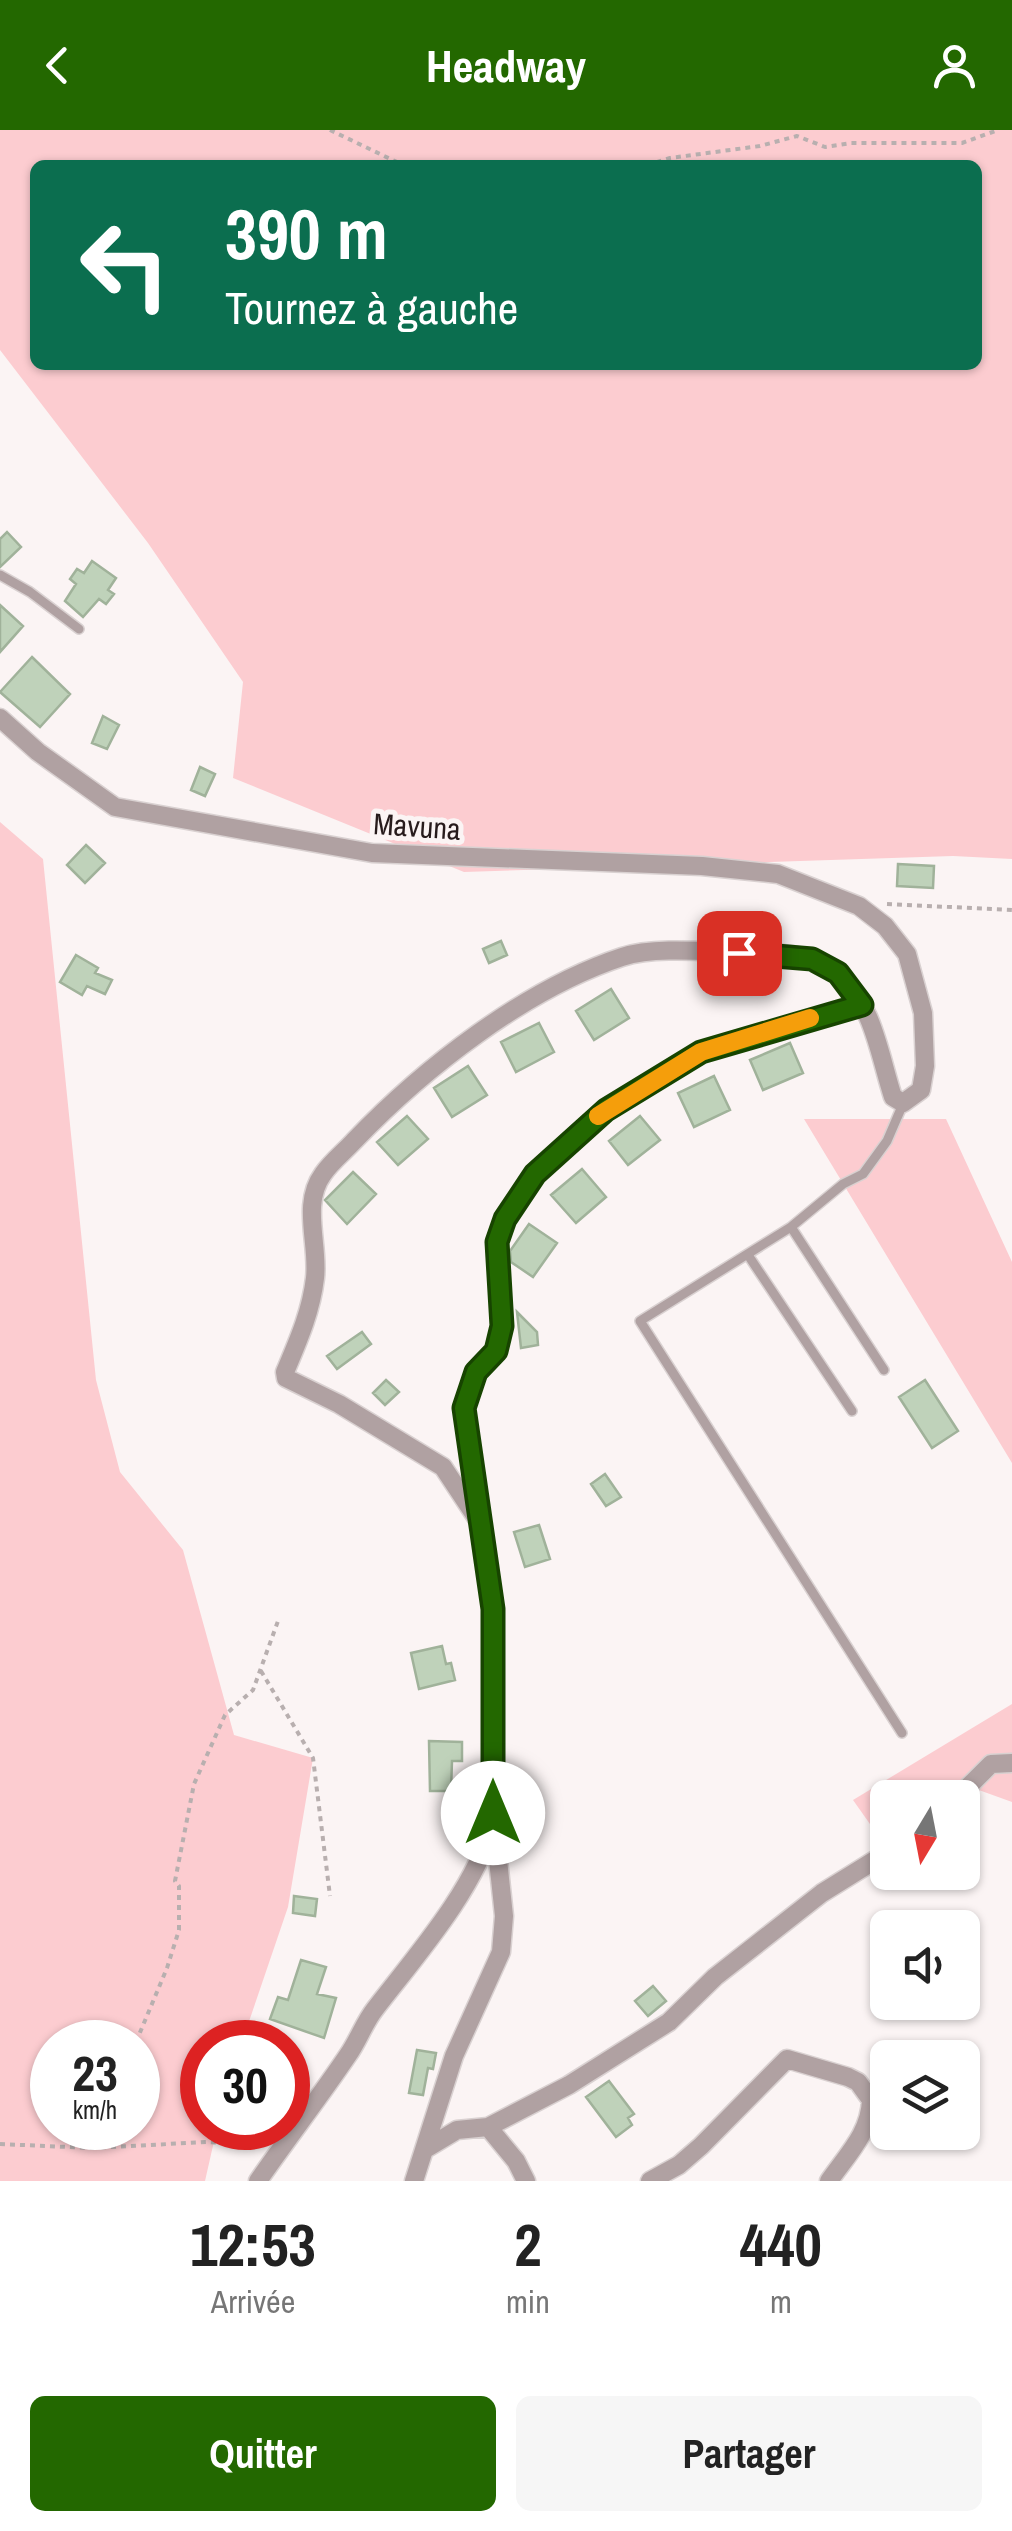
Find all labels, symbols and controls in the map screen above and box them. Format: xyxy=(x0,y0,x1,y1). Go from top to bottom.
text: Headway xyxy=(426,35,586,96)
icon: back xyxy=(30,38,85,93)
icon: person xyxy=(927,38,982,93)
text: 390 m xyxy=(225,187,388,281)
icon: left xyxy=(60,200,190,330)
text: Tournez à gauche xyxy=(225,277,518,338)
street label: Mavuna xyxy=(372,803,462,849)
pin xyxy=(697,911,782,996)
icon: arrive xyxy=(712,926,767,981)
position arrow xyxy=(441,1761,545,1865)
north arrow xyxy=(870,1780,980,1890)
map controls xyxy=(870,1780,980,2150)
button: sound xyxy=(870,1910,980,2020)
speed limit sign: 30 xyxy=(180,2020,310,2150)
text: 23 xyxy=(72,2039,118,2107)
button: layers xyxy=(870,2040,980,2150)
text: km/h xyxy=(73,2093,117,2127)
text: 12:53 xyxy=(190,2204,316,2285)
text: 2 xyxy=(514,2204,542,2285)
text: 440 xyxy=(740,2204,822,2285)
text: Arrivée xyxy=(211,2280,295,2323)
text: min xyxy=(506,2280,550,2323)
text: m xyxy=(770,2280,792,2323)
button: Quitter xyxy=(30,2396,496,2511)
button: Partager xyxy=(516,2396,982,2511)

